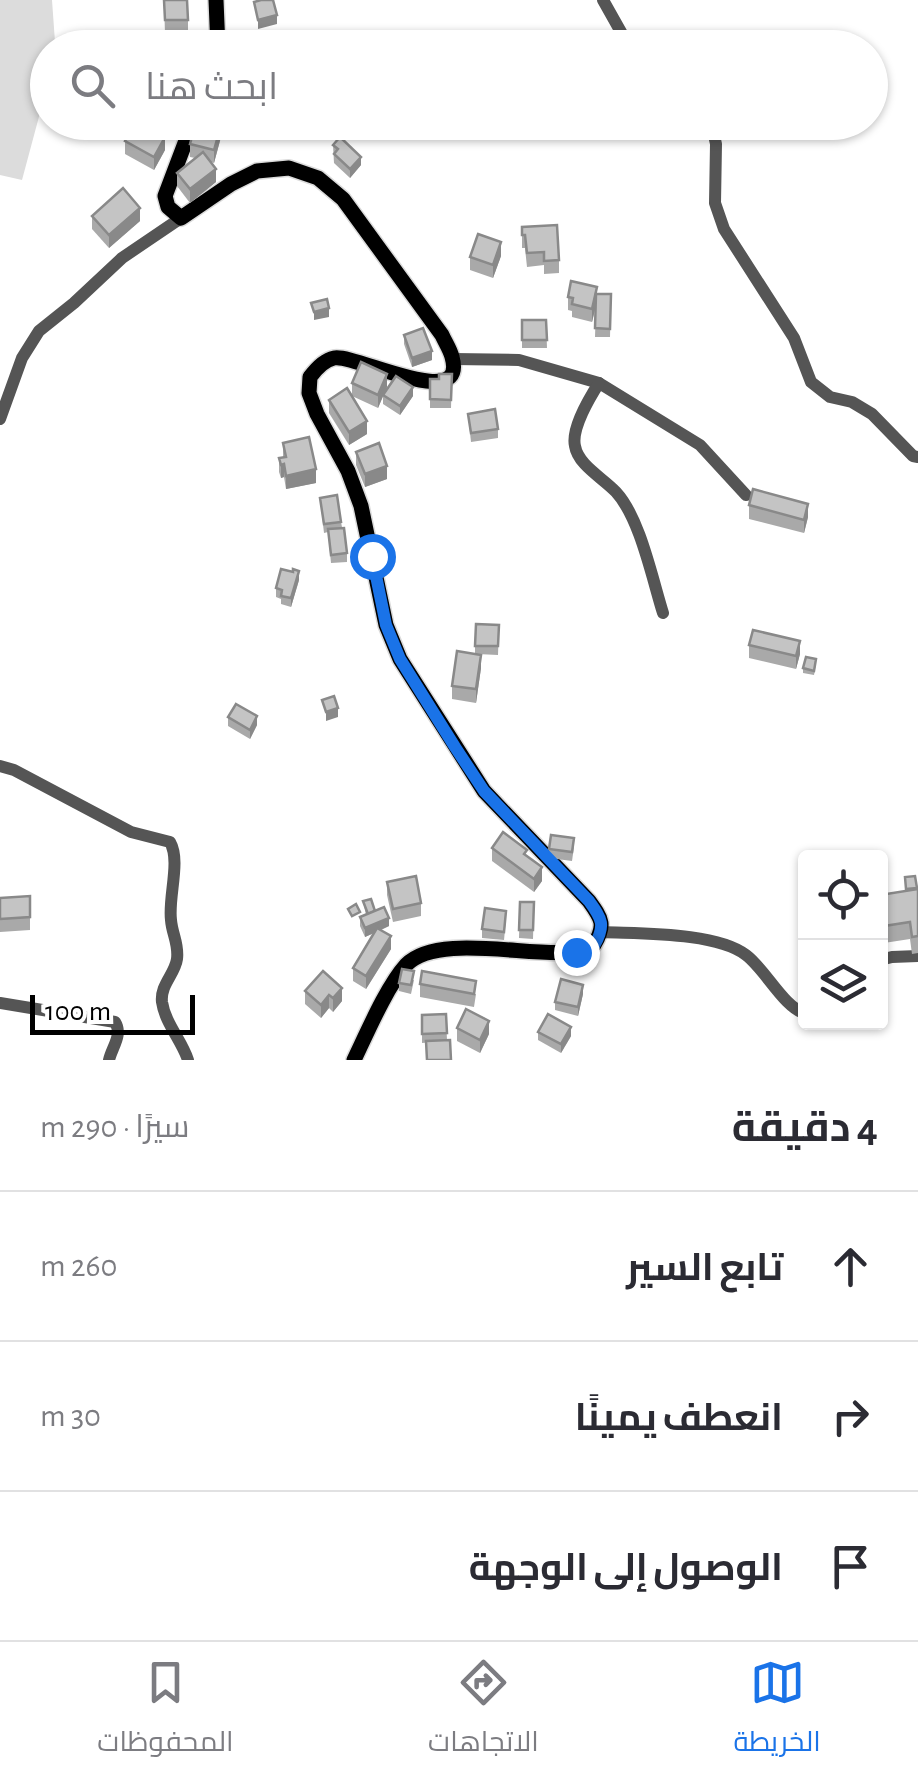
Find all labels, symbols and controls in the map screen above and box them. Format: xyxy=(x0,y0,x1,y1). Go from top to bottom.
search box xyxy=(30,30,888,140)
icon: search xyxy=(65,58,120,113)
text: ابحث هنا xyxy=(145,69,278,107)
route start xyxy=(350,534,396,580)
map controls xyxy=(798,850,888,1030)
button: locate xyxy=(798,850,888,940)
route end xyxy=(554,930,600,976)
button: layers xyxy=(798,940,888,1030)
scale bar xyxy=(30,990,195,1034)
text: 100 m xyxy=(45,998,111,1026)
text: 4 دقيقة xyxy=(732,1107,878,1149)
text: سيرًا · 290 m xyxy=(40,1111,189,1143)
icon: ahead xyxy=(823,1239,878,1294)
text: 260 m xyxy=(40,1250,117,1282)
text: تابع السير xyxy=(626,1250,783,1288)
icon: right xyxy=(823,1389,878,1444)
text: 30 m xyxy=(40,1400,101,1432)
text: انعطف يمينًا xyxy=(575,1400,783,1438)
icon: arrive xyxy=(823,1539,878,1594)
text: الوصول إلى الوجهة xyxy=(469,1550,783,1588)
tab: المحفوظات xyxy=(97,1655,234,1767)
tab: الاتجاهات xyxy=(428,1655,539,1767)
tab: الخريطة xyxy=(733,1655,821,1767)

